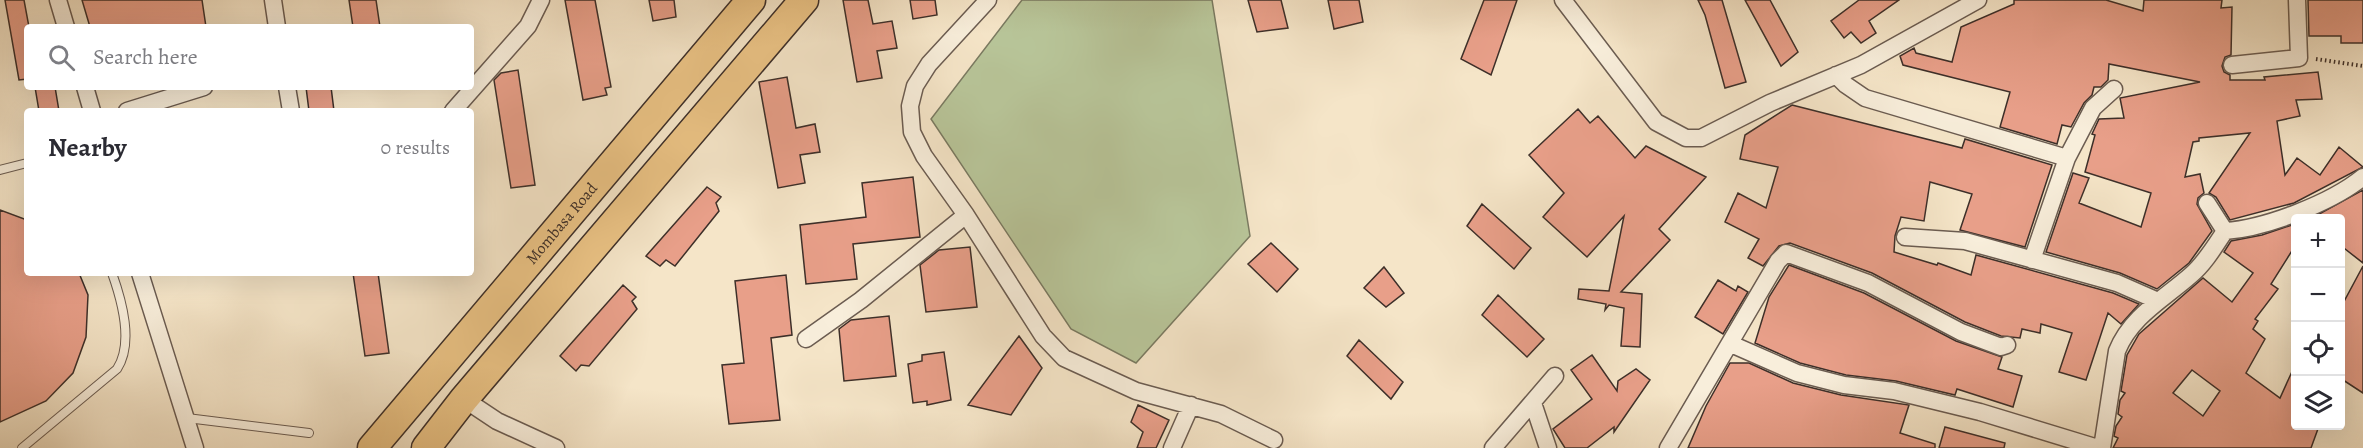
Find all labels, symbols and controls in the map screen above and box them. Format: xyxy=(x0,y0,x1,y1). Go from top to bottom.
search box xyxy=(24,24,474,90)
icon: search xyxy=(45,41,78,74)
text: Search here xyxy=(93,42,198,72)
text: Nearby xyxy=(48,130,127,165)
text: 0 results xyxy=(381,134,450,161)
street label: Mombasa Road xyxy=(521,178,603,269)
map controls xyxy=(2291,214,2345,430)
button: + xyxy=(2291,214,2345,268)
button: − xyxy=(2291,268,2345,322)
button: locate xyxy=(2291,322,2345,376)
button: layers xyxy=(2291,376,2345,430)

